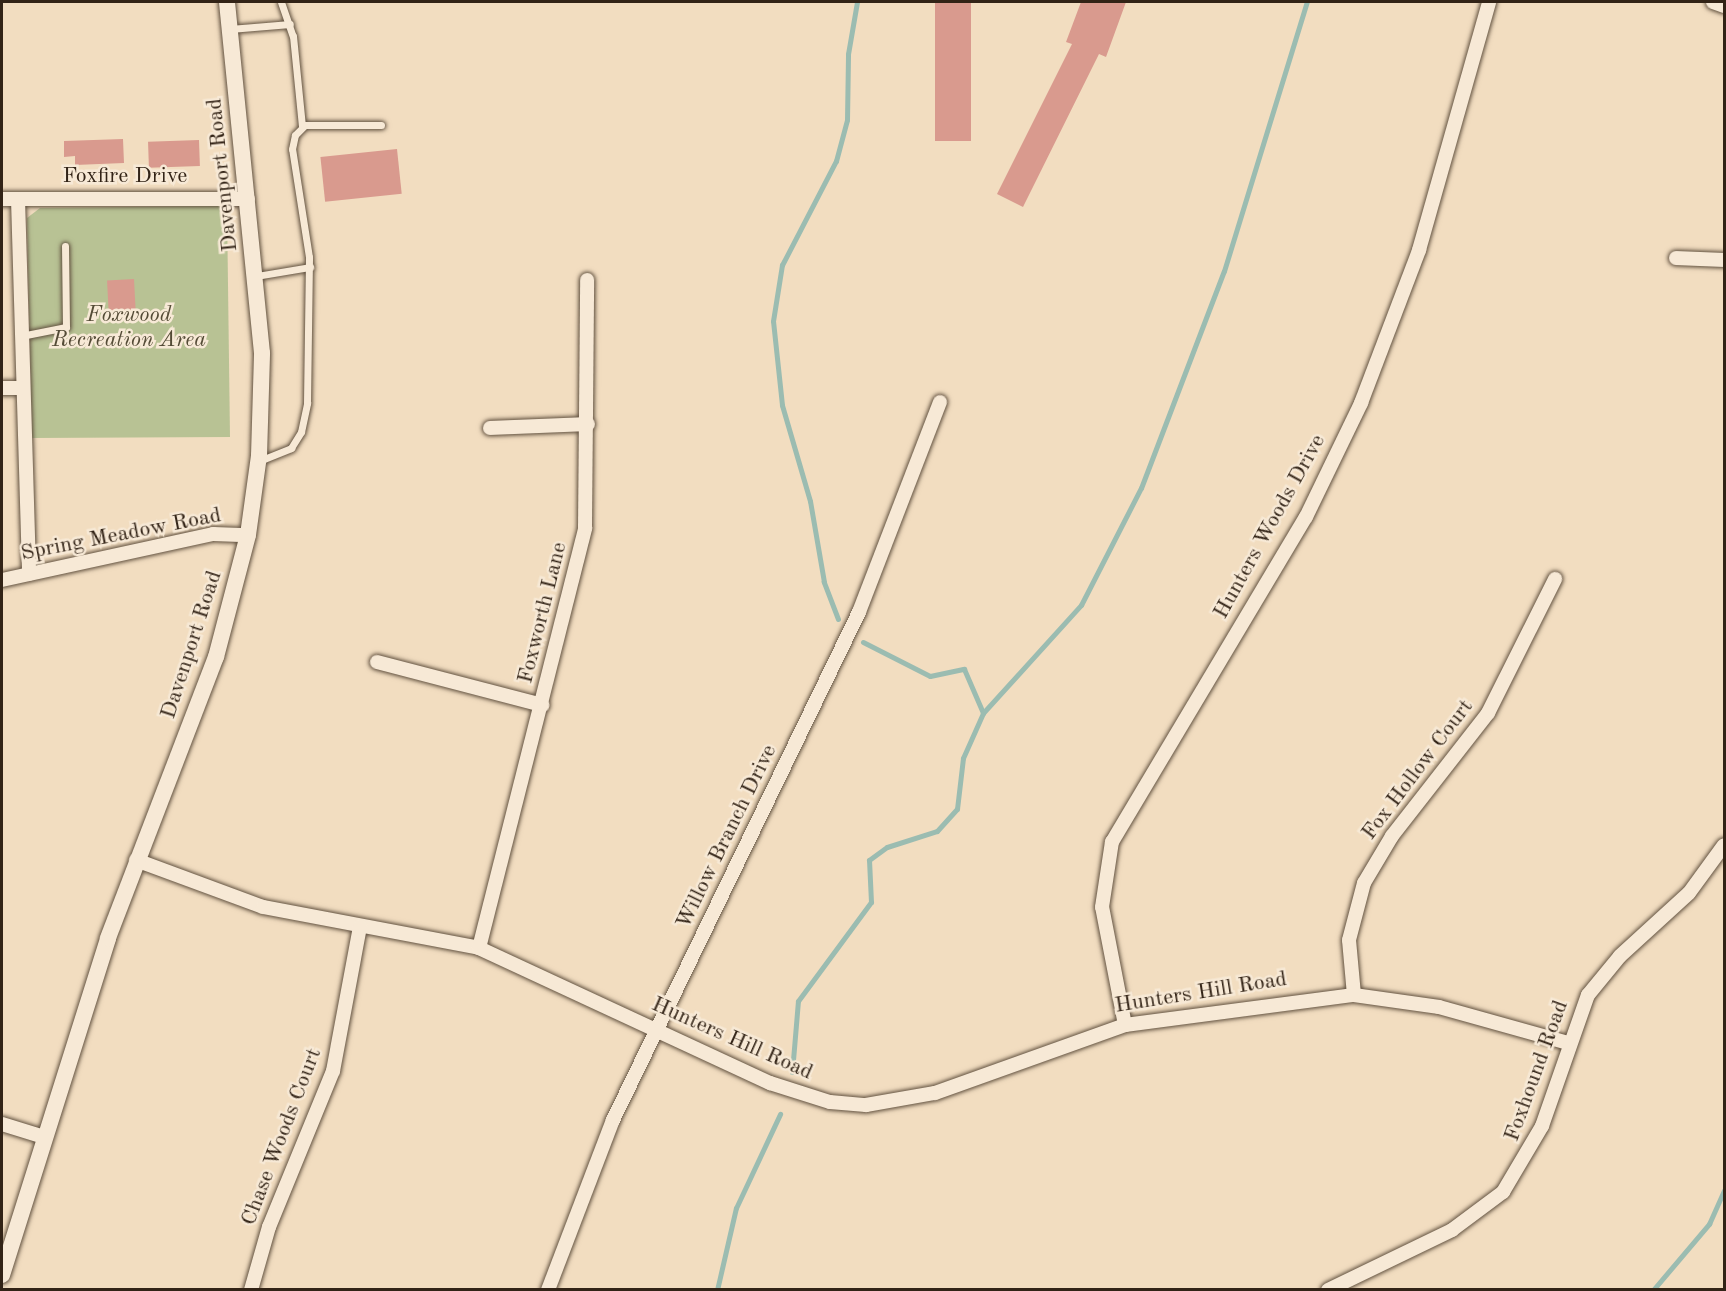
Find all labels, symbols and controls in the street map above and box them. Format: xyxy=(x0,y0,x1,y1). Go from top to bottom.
street label: Davenport Road xyxy=(202,97,244,253)
street label: Foxfire Drive xyxy=(63,164,187,190)
park label: Foxwood Recreation Area xyxy=(52,302,206,354)
street label: Hunters Woods Drive xyxy=(1208,430,1332,624)
street label: Spring Meadow Road xyxy=(19,503,223,567)
street label: Foxworth Lane xyxy=(513,540,573,686)
street label: Davenport Road xyxy=(156,568,228,722)
street label: Fox Hollow Court xyxy=(1357,694,1479,846)
street label: Willow Branch Drive xyxy=(671,741,783,933)
street label: Hunters Hill Road xyxy=(1113,966,1289,1020)
street label: Hunters Hill Road xyxy=(647,992,817,1086)
street label: Foxhound Road xyxy=(1499,997,1575,1145)
street label: Chase Woods Court xyxy=(236,1045,328,1229)

